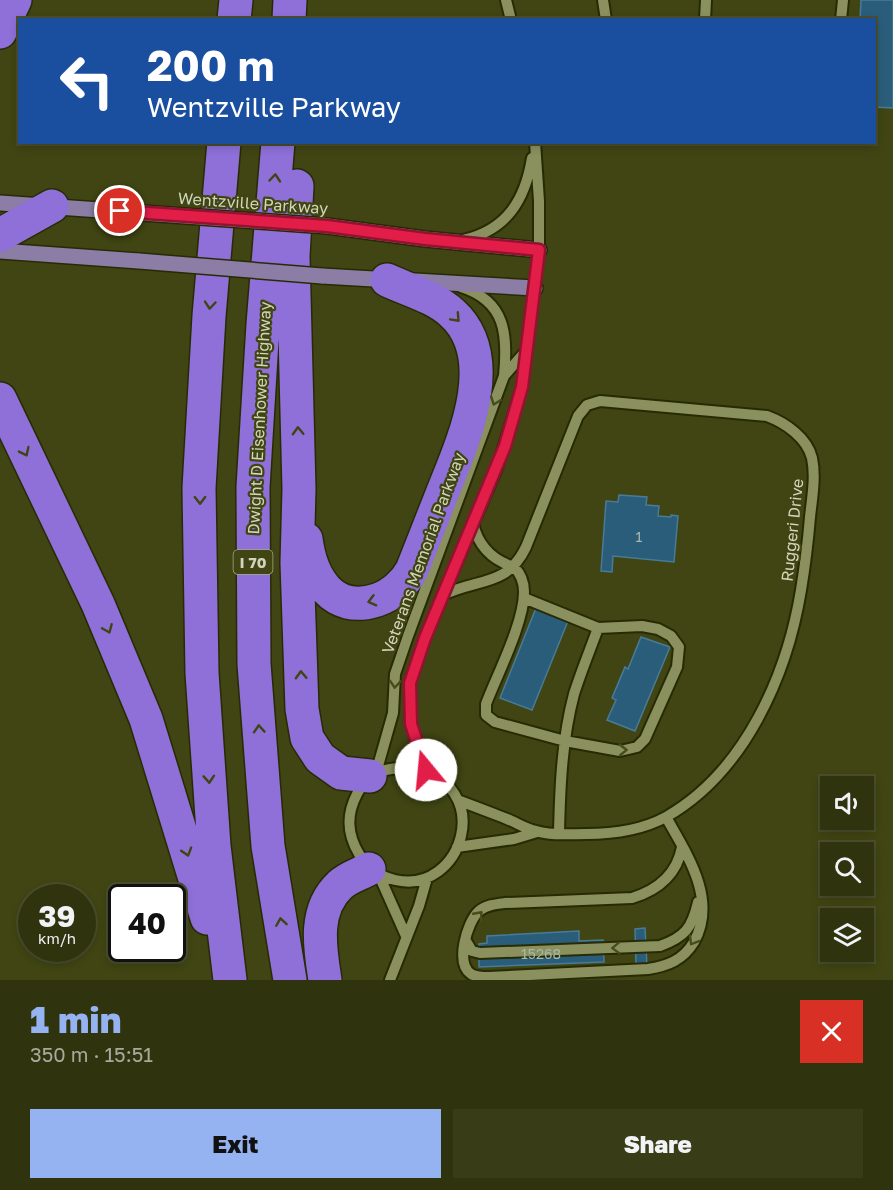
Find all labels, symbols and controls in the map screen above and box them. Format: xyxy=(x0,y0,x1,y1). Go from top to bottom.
text: 200 m xyxy=(147,40,274,90)
icon: left xyxy=(48,42,126,120)
text: Wentzville Parkway xyxy=(147,91,401,123)
one-way arrow xyxy=(269,173,282,182)
pin xyxy=(94,185,145,236)
street label: Wentzville Parkway xyxy=(177,188,329,218)
icon: arrive xyxy=(103,194,136,227)
one-way arrow xyxy=(203,301,216,310)
street label: Dwight D Eisenhower Highway xyxy=(243,301,275,535)
one-way arrow xyxy=(449,312,460,322)
one-way arrow xyxy=(489,395,502,406)
one-way arrow xyxy=(291,427,304,436)
one-way arrow xyxy=(18,446,30,457)
street label: Veterans Memorial Parkway xyxy=(377,450,469,656)
street label: Ruggeri Drive xyxy=(777,478,807,582)
one-way arrow xyxy=(193,496,206,505)
house number: 1 xyxy=(636,528,643,545)
road number: I 70 xyxy=(234,550,272,574)
one-way arrow xyxy=(367,593,377,606)
one-way arrow xyxy=(101,622,113,633)
one-way arrow xyxy=(294,670,307,679)
one-way arrow xyxy=(389,679,402,688)
one-way arrow xyxy=(253,724,266,733)
position arrow xyxy=(394,738,458,802)
one-way arrow xyxy=(618,743,627,756)
one-way arrow xyxy=(203,774,216,783)
map controls xyxy=(820,776,874,962)
button: sound xyxy=(820,776,874,830)
button: search xyxy=(820,842,874,896)
one-way arrow xyxy=(180,846,193,857)
speed limit sign: 40 xyxy=(108,884,186,962)
text: 39 xyxy=(38,898,76,934)
button: layers xyxy=(820,908,874,962)
one-way arrow xyxy=(471,910,482,921)
one-way arrow xyxy=(275,918,288,928)
text: km/h xyxy=(38,929,76,947)
one-way arrow xyxy=(689,935,700,946)
one-way arrow xyxy=(611,941,620,954)
house number: 15268 xyxy=(521,945,561,962)
text: 1 min xyxy=(30,998,121,1041)
button: close xyxy=(800,1000,863,1063)
text: 350 m · 15:51 xyxy=(30,1042,153,1066)
button: Exit xyxy=(30,1109,441,1178)
button: Share xyxy=(453,1109,863,1178)

